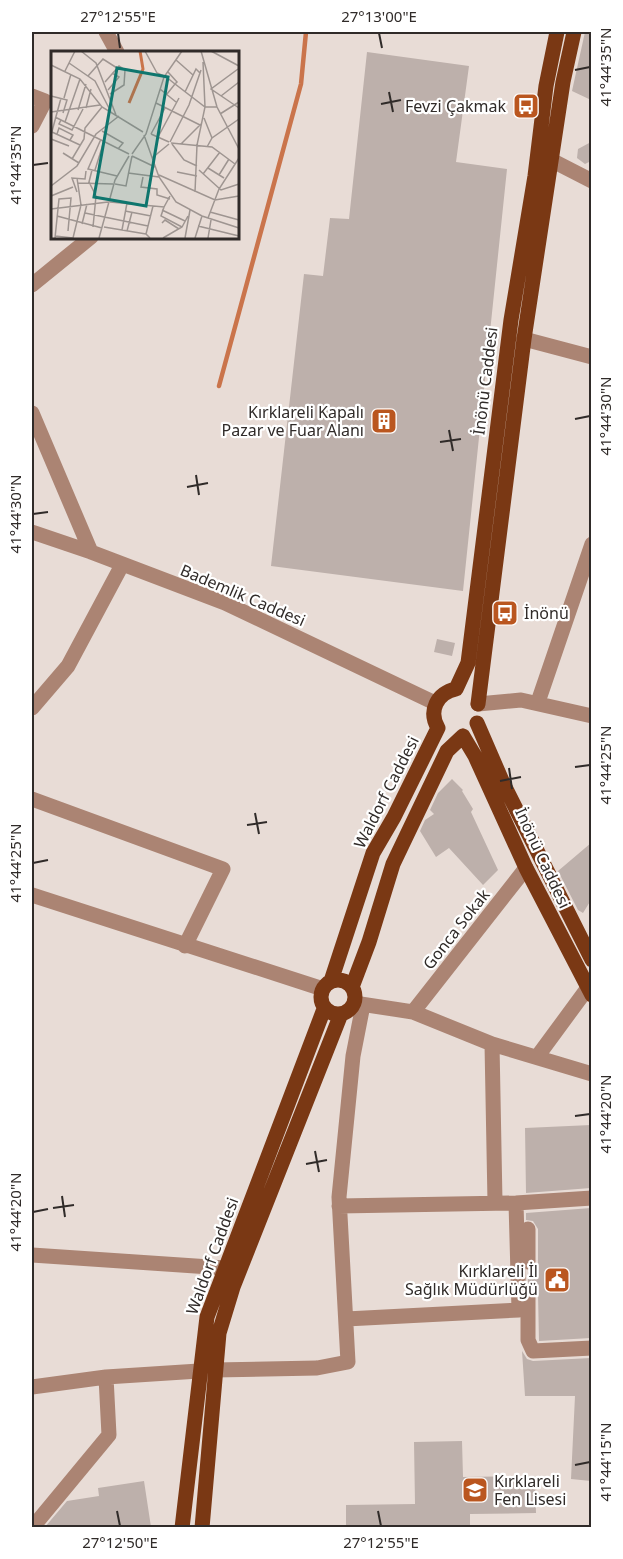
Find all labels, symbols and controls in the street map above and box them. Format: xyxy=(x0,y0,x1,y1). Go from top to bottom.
text: 27°12'55"E xyxy=(80,6,156,26)
text: 27°13'00"E xyxy=(341,6,417,26)
text: 41°44'35"N xyxy=(595,28,615,106)
inset map xyxy=(51,51,238,238)
bus stop icon: Fevzi Çakmak xyxy=(511,91,541,121)
place label: Fevzi Çakmak xyxy=(405,95,506,117)
text: 41°44'35"N xyxy=(5,126,25,204)
street label: İnönü Caddesi xyxy=(467,326,503,436)
text: 41°44'30"N xyxy=(595,377,615,455)
place label: Kırklareli Kapalı Pazar ve Fuar Alanı xyxy=(221,401,364,441)
building icon: Kırklareli Kapalı Pazar ve Fuar Alanı xyxy=(369,406,399,436)
text: 41°44'30"N xyxy=(5,475,25,553)
street label: Bademlik Caddesi xyxy=(177,559,309,631)
bus stop icon: İnönü xyxy=(490,598,520,628)
place label: İnönü xyxy=(524,602,569,624)
text: 41°44'25"N xyxy=(595,726,615,804)
street label: Waldorf Caddesi xyxy=(348,732,424,852)
street label: İnönü Caddesi xyxy=(510,804,576,912)
text: 41°44'25"N xyxy=(5,824,25,902)
street label: Gonca Sokak xyxy=(418,884,495,974)
text: 41°44'20"N xyxy=(595,1075,615,1153)
text: 41°44'20"N xyxy=(5,1173,25,1251)
street label: Waldorf Caddesi xyxy=(181,1194,243,1318)
place label: Kırklareli İl Sağlık Müdürlüğü xyxy=(405,1260,538,1300)
public building icon: Kırklareli İl Sağlık Müdürlüğü xyxy=(542,1265,572,1295)
text: 41°44'15"N xyxy=(595,1423,615,1501)
place label: Kırklareli Fen Lisesi xyxy=(494,1470,566,1510)
school or university icon: Kırklareli Fen Lisesi xyxy=(460,1475,490,1505)
text: 27°12'50"E xyxy=(82,1532,158,1552)
text: 27°12'55"E xyxy=(343,1532,419,1552)

